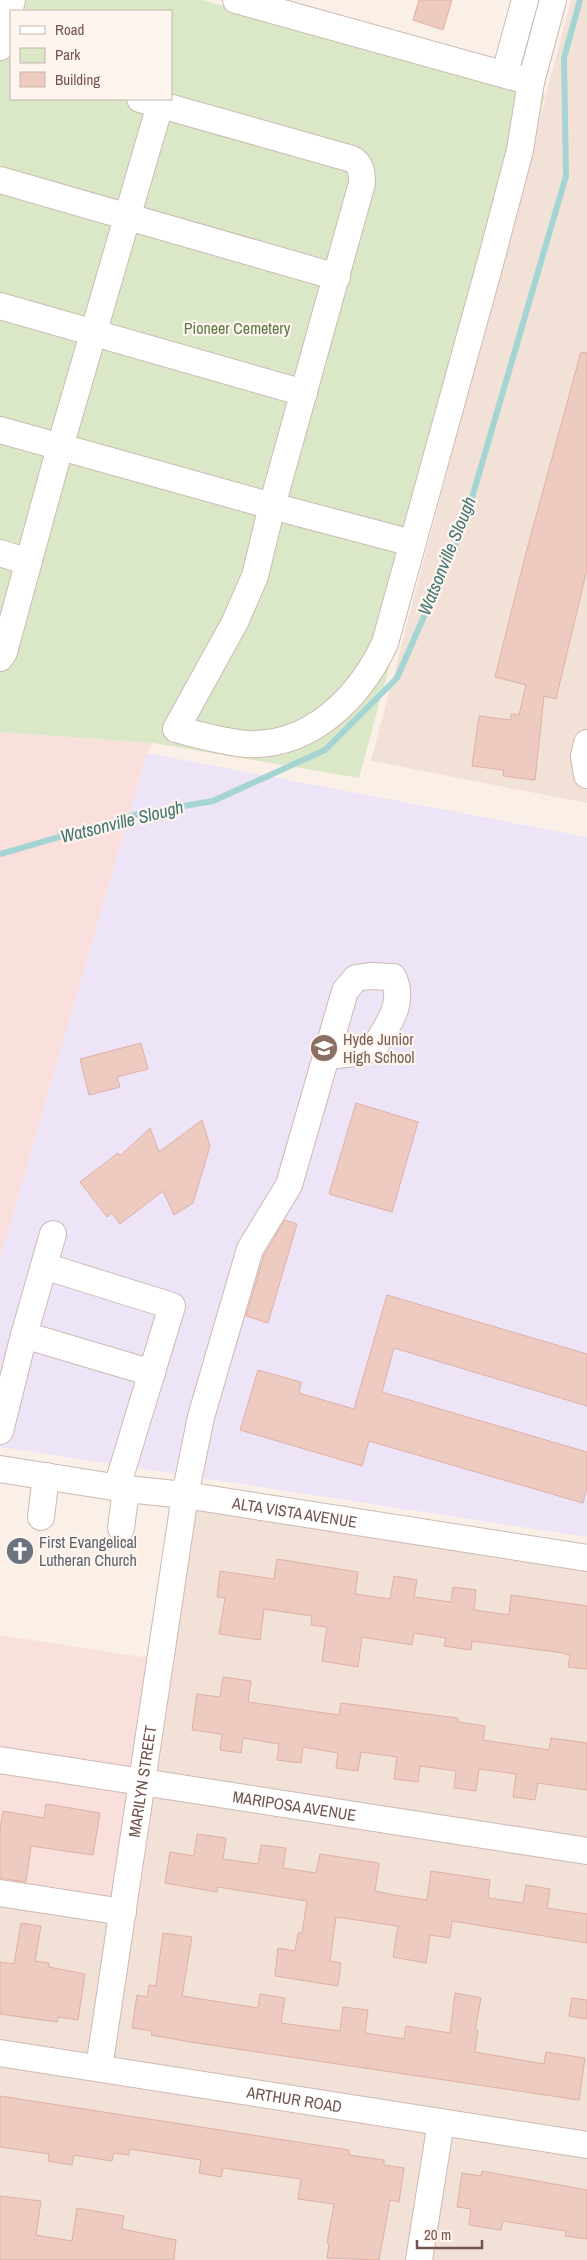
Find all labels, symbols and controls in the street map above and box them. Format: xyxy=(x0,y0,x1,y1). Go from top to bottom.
legend xyxy=(10,10,172,100)
text: Road xyxy=(55,19,84,40)
text: Park xyxy=(55,44,81,65)
text: Building xyxy=(55,69,100,90)
park label: Pioneer Cemetery xyxy=(184,317,291,339)
water label: Watsonville Slough xyxy=(411,493,482,619)
water label: Watsonville Slough xyxy=(58,794,186,849)
place label: Hyde Junior High School xyxy=(343,1028,415,1068)
school or university icon: Hyde Junior High School xyxy=(309,1033,339,1063)
street label: ALTA VISTA AVENUE xyxy=(230,1491,359,1533)
place label: First Evangelical Lutheran Church xyxy=(39,1531,137,1571)
church icon: First Evangelical Lutheran Church xyxy=(5,1536,35,1566)
street label: MARILYN STREET xyxy=(123,1724,161,1839)
street label: MARIPOSA AVENUE xyxy=(231,1785,358,1826)
street label: ARTHUR ROAD xyxy=(244,2081,344,2117)
scale bar xyxy=(417,2218,482,2250)
text: 20 m xyxy=(424,2224,451,2245)

